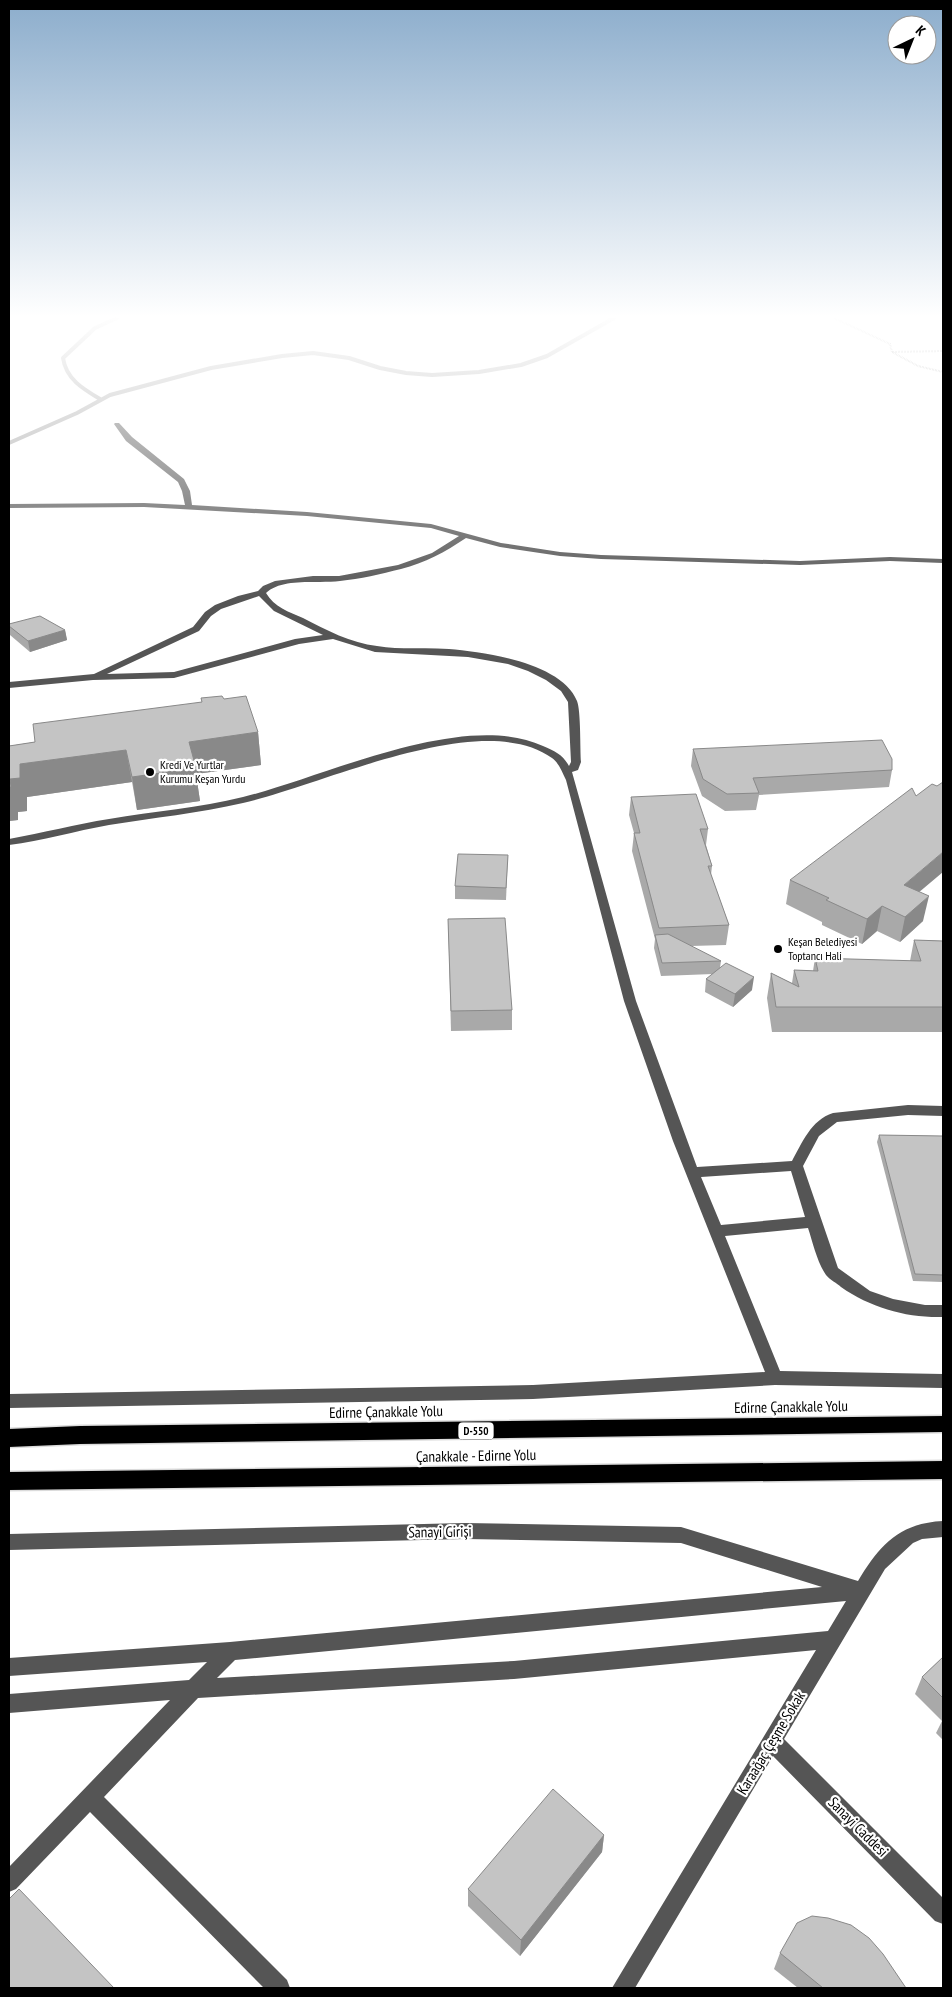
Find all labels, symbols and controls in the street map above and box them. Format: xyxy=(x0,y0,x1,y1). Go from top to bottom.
north arrow xyxy=(887,15,937,65)
text: K xyxy=(912,21,930,40)
place label: Kredi Ve Yurtlar Kurumu Keşan Yurdu xyxy=(160,757,245,786)
marker: Kredi Ve Yurtlar Kurumu Keşan Yurdu xyxy=(144,766,156,778)
place label: Keşan Belediyesi Toptancı Hali xyxy=(788,934,857,963)
marker: Keşan Belediyesi Toptancı Hali xyxy=(772,943,784,955)
street label: Edirne Çanakkale Yolu xyxy=(734,1396,848,1417)
street label: Edirne Çanakkale Yolu xyxy=(329,1401,443,1422)
road number: D-550 xyxy=(458,1422,494,1440)
street label: Çanakkale - Edirne Yolu xyxy=(416,1445,536,1466)
street label: Sanayi Girişi xyxy=(408,1521,472,1542)
street label: Karaağaç Çeşme Sokak xyxy=(732,1687,809,1798)
street label: Sanayi Caddesi xyxy=(824,1793,892,1861)

